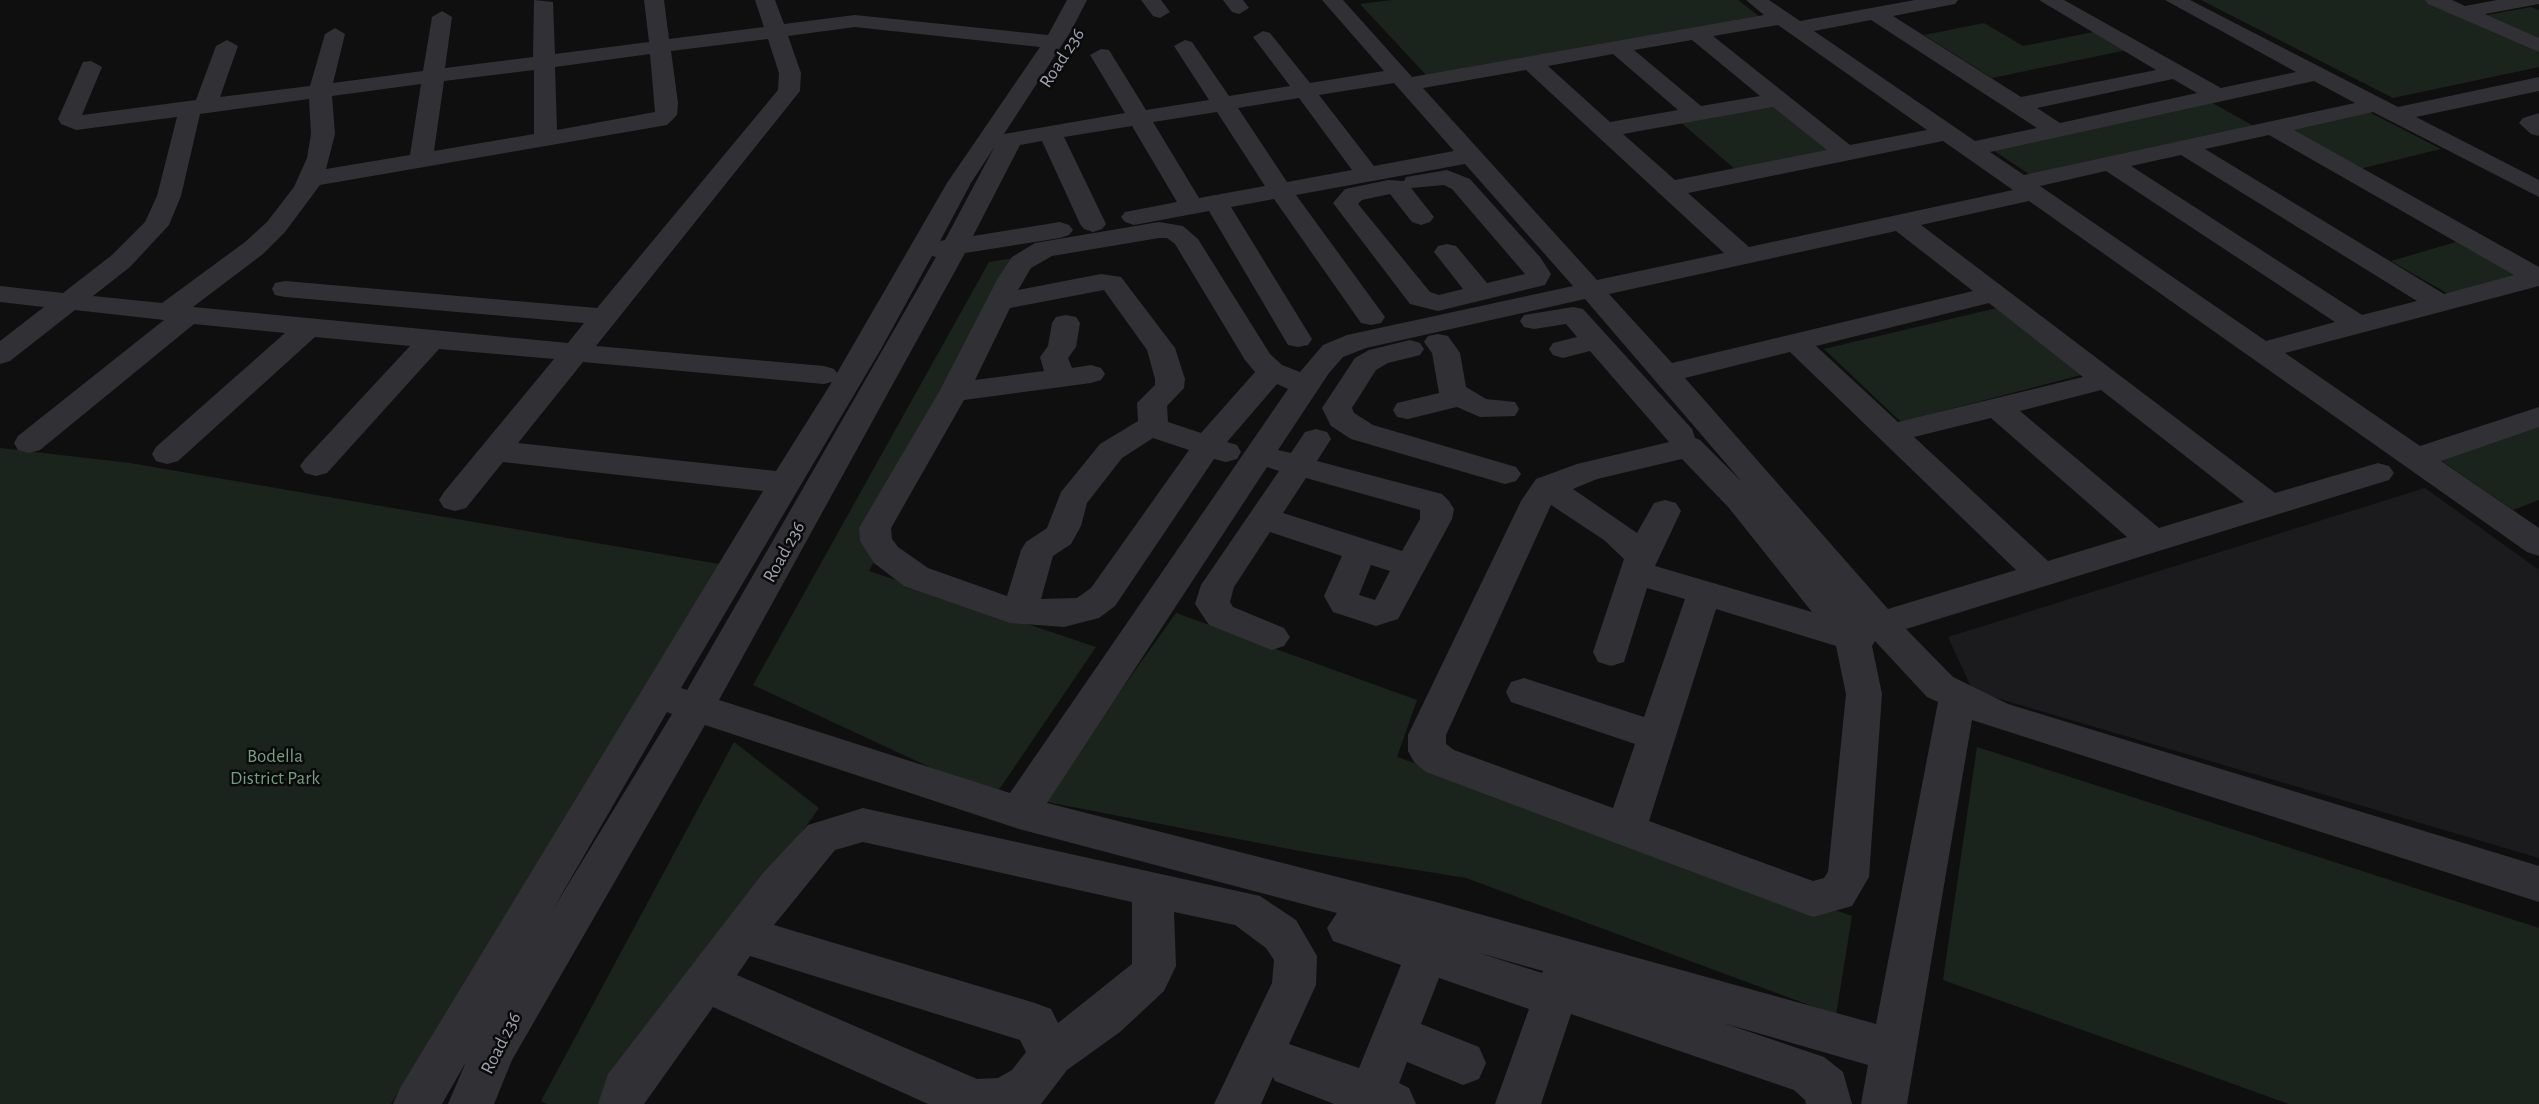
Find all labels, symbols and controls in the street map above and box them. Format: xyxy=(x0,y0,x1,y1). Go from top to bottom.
street label: Road 236 xyxy=(1034,24,1090,92)
street label: Road 236 xyxy=(758,517,810,587)
park label: Bodella District Park xyxy=(230,745,320,789)
street label: Road 236 xyxy=(476,1008,526,1078)

